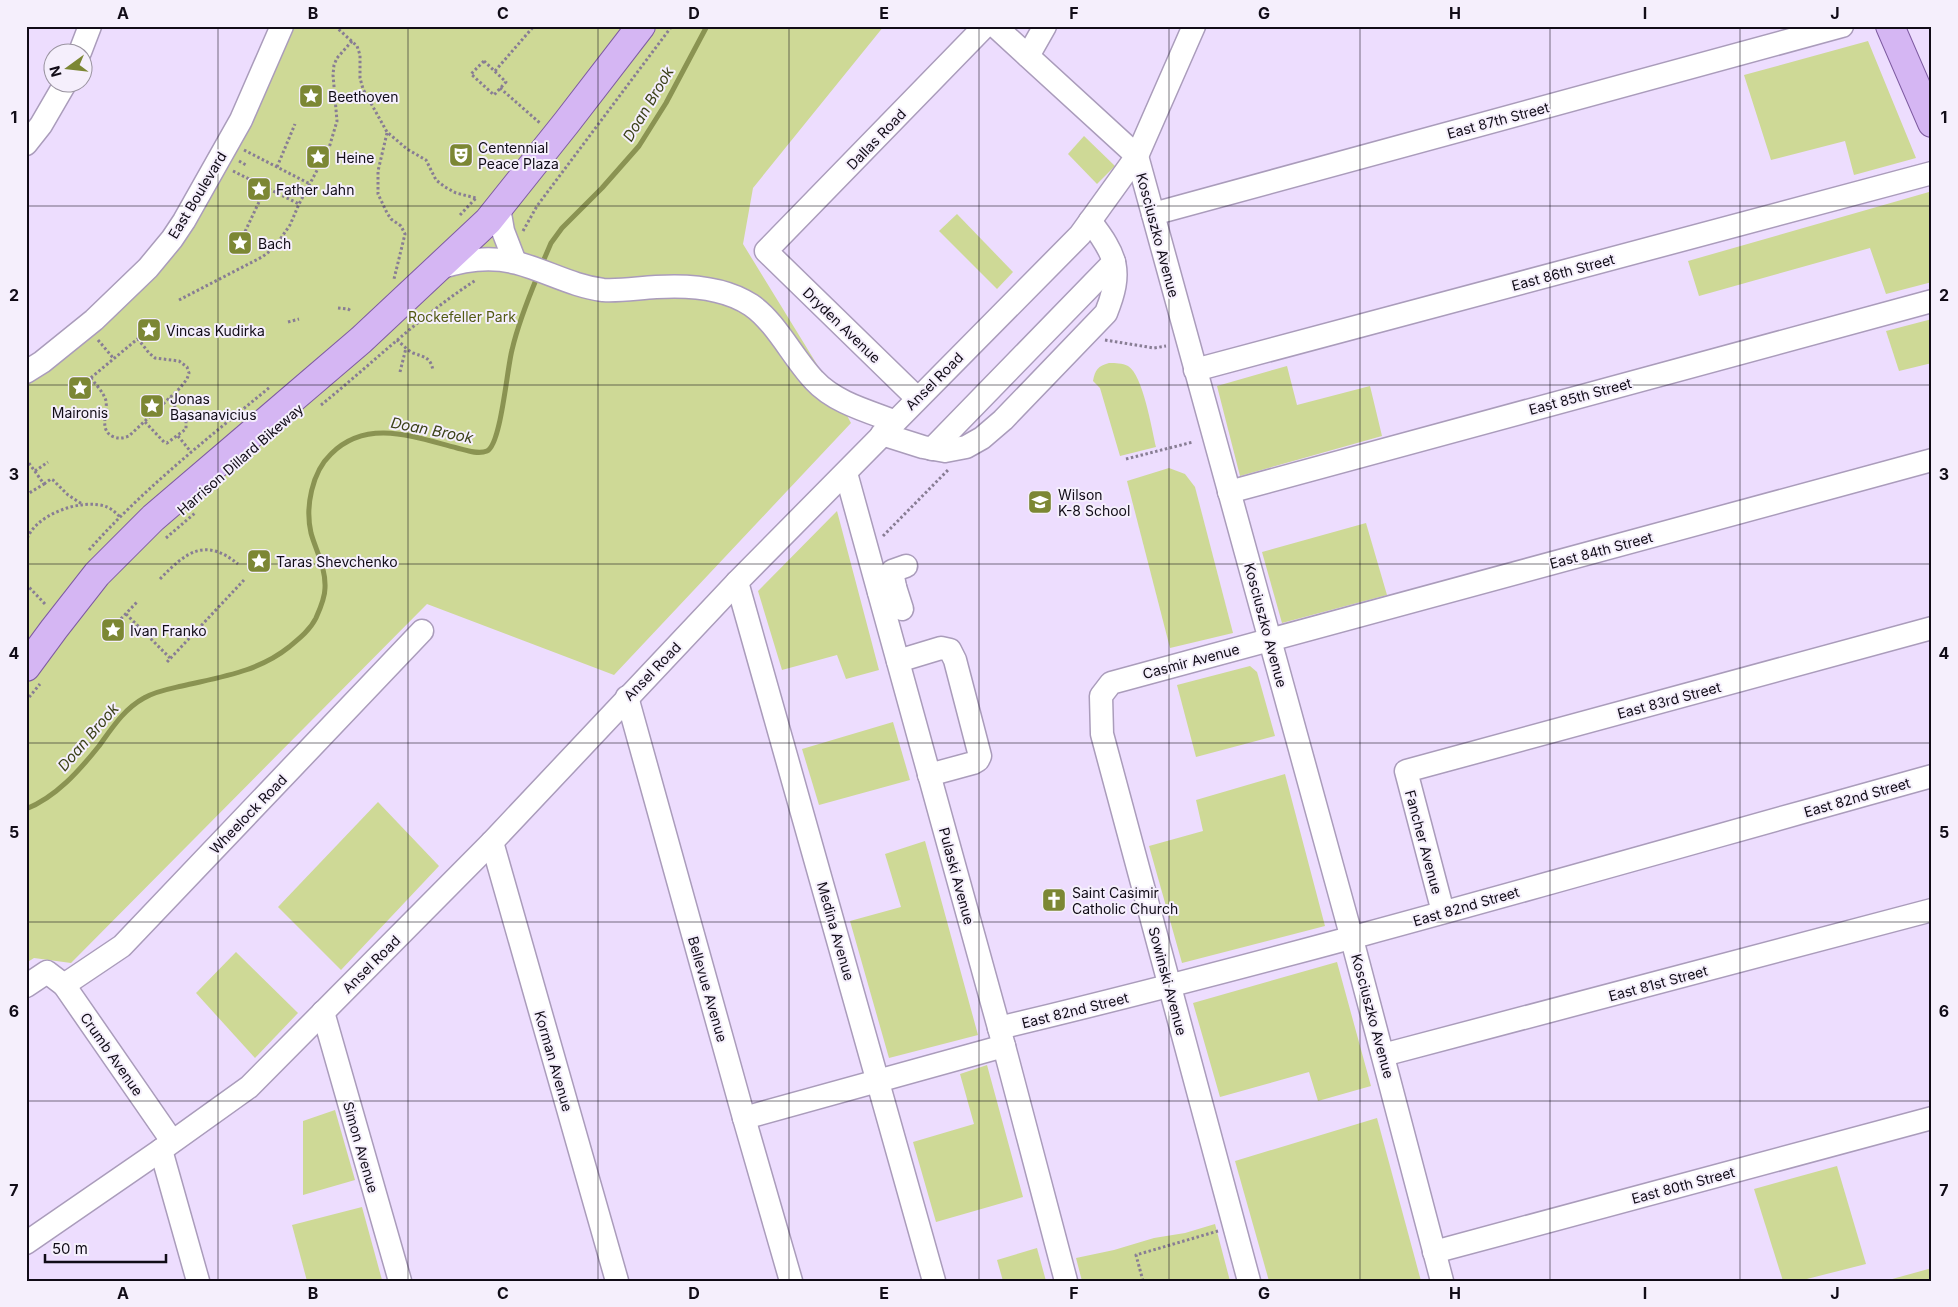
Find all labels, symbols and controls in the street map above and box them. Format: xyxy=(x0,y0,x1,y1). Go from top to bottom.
text: A xyxy=(117,3,129,23)
text: B xyxy=(308,3,318,23)
text: C xyxy=(497,3,509,23)
text: D xyxy=(688,3,700,23)
text: E xyxy=(879,3,889,23)
text: F xyxy=(1069,3,1079,23)
text: G xyxy=(1258,3,1270,23)
text: H xyxy=(1449,3,1461,23)
text: I xyxy=(1643,3,1647,23)
text: J xyxy=(1830,3,1840,23)
north arrow xyxy=(42,42,92,92)
water label: Doan Brook xyxy=(618,63,678,145)
text: N xyxy=(45,64,65,79)
place icon: Beethoven xyxy=(298,83,324,109)
place label: Beethoven xyxy=(328,88,399,105)
street label: East 87th Street xyxy=(1445,98,1551,142)
street label: Dallas Road xyxy=(843,105,909,173)
text: 1 xyxy=(11,107,17,127)
text: 1 xyxy=(1941,107,1947,127)
place label: Centennial Peace Plaza xyxy=(478,139,559,172)
theatre icon: Centennial Peace Plaza xyxy=(448,142,474,168)
place icon: Heine xyxy=(305,144,331,170)
street label: East Boulevard xyxy=(164,148,230,242)
place label: Heine xyxy=(336,149,374,166)
street label: Kosciuszko Avenue xyxy=(1133,171,1183,299)
place icon: Father Jahn xyxy=(246,176,272,202)
place label: Father Jahn xyxy=(276,181,354,198)
place icon: Bach xyxy=(227,230,253,256)
place label: Bach xyxy=(258,235,291,252)
street label: East 86th Street xyxy=(1510,250,1617,294)
street label: Dryden Avenue xyxy=(800,284,884,366)
text: 2 xyxy=(9,285,19,305)
text: 2 xyxy=(1939,285,1949,305)
park label: Rockefeller Park xyxy=(408,308,516,325)
place icon: Vincas Kudirka xyxy=(136,317,162,343)
place label: Vincas Kudirka xyxy=(166,322,265,339)
street label: Ansel Road xyxy=(902,349,966,413)
street label: East 85th Street xyxy=(1527,374,1634,418)
place icon: Maironis xyxy=(67,375,93,401)
place label: Jonas Basanavicius xyxy=(170,390,257,423)
place icon: Jonas Basanavicius xyxy=(139,393,165,419)
street label: Harrison Dillard Bikeway xyxy=(174,400,306,518)
place label: Maironis xyxy=(52,404,108,421)
water label: Doan Brook xyxy=(389,413,476,447)
text: 3 xyxy=(9,464,19,484)
text: 3 xyxy=(1939,464,1949,484)
place label: Wilson K-8 School xyxy=(1058,486,1130,519)
school or university icon: Wilson K-8 School xyxy=(1027,489,1053,515)
street label: East 84th Street xyxy=(1548,528,1655,572)
place icon: Taras Shevchenko xyxy=(246,548,272,574)
place label: Taras Shevchenko xyxy=(276,553,398,570)
street label: Kosciuszko Avenue xyxy=(1241,561,1291,689)
place icon: Ivan Franko xyxy=(100,617,126,643)
place label: Ivan Franko xyxy=(130,622,207,639)
street label: Ansel Road xyxy=(620,638,684,704)
street label: Casmir Avenue xyxy=(1141,640,1241,682)
text: 4 xyxy=(9,643,20,663)
text: 4 xyxy=(1939,643,1950,663)
street label: East 83rd Street xyxy=(1615,678,1723,722)
water label: Doan Brook xyxy=(53,699,123,775)
street label: Wheelock Road xyxy=(206,771,290,857)
street label: East 82nd Street xyxy=(1802,774,1912,820)
street label: Fancher Avenue xyxy=(1402,788,1446,896)
text: 5 xyxy=(9,822,19,842)
text: 5 xyxy=(1939,822,1949,842)
street label: Pulaski Avenue xyxy=(936,825,978,927)
street label: Medina Avenue xyxy=(814,880,858,982)
street label: East 82nd Street xyxy=(1411,883,1521,929)
place label: Saint Casimir Catholic Church xyxy=(1072,884,1178,917)
church icon: Saint Casimir Catholic Church xyxy=(1041,887,1067,913)
street label: Sowinski Avenue xyxy=(1145,925,1191,1037)
street label: Ansel Road xyxy=(339,932,403,996)
street label: Bellevue Avenue xyxy=(685,934,731,1044)
street label: Kosciuszko Avenue xyxy=(1348,952,1398,1080)
street label: East 81st Street xyxy=(1607,961,1710,1004)
street label: East 82nd Street xyxy=(1020,988,1131,1032)
text: 6 xyxy=(9,1001,19,1021)
text: 6 xyxy=(1939,1001,1949,1021)
street label: Crumb Avenue xyxy=(77,1009,147,1099)
street label: Korman Avenue xyxy=(531,1009,577,1113)
street label: Simon Avenue xyxy=(340,1099,382,1195)
street label: East 80th Street xyxy=(1630,1163,1737,1207)
text: 7 xyxy=(9,1180,19,1200)
text: 7 xyxy=(1939,1180,1949,1200)
scale bar xyxy=(45,1232,166,1264)
text: 50 m xyxy=(52,1239,88,1258)
text: A xyxy=(117,1283,129,1303)
text: B xyxy=(308,1283,318,1303)
text: C xyxy=(497,1283,509,1303)
text: D xyxy=(688,1283,700,1303)
text: E xyxy=(879,1283,889,1303)
text: F xyxy=(1069,1283,1079,1303)
text: G xyxy=(1258,1283,1270,1303)
text: H xyxy=(1449,1283,1461,1303)
text: I xyxy=(1643,1283,1647,1303)
text: J xyxy=(1830,1283,1840,1303)

